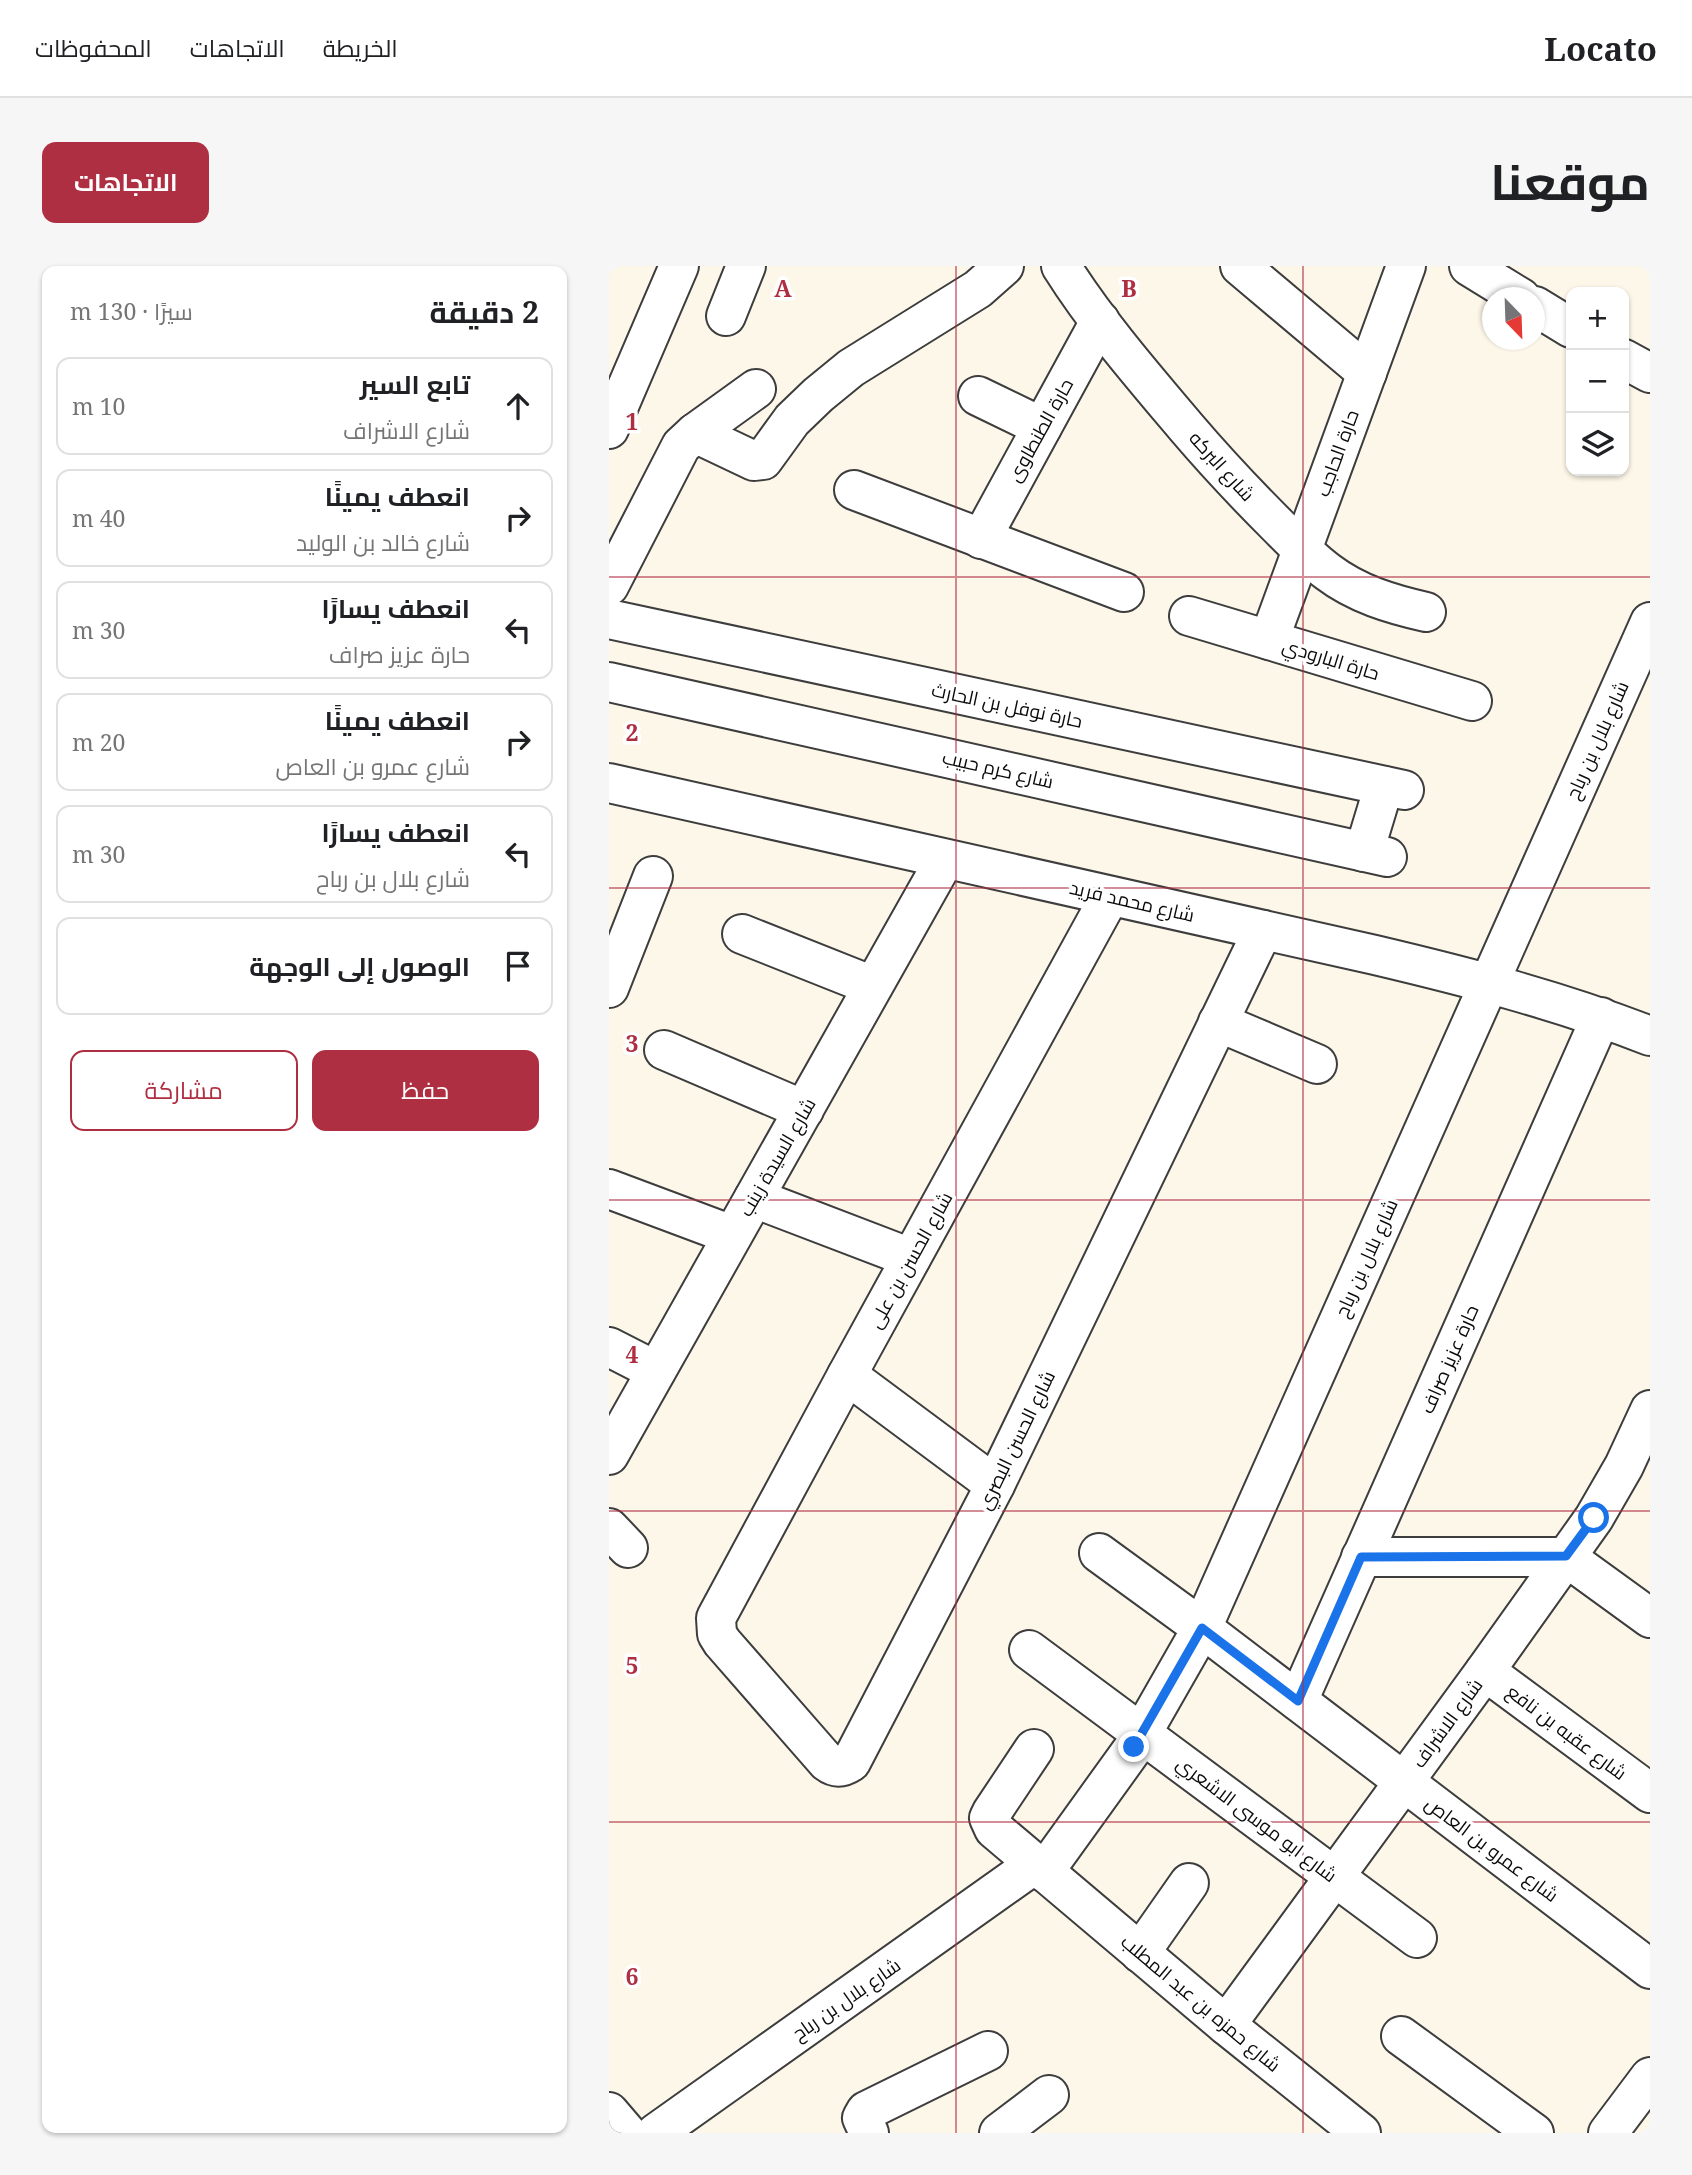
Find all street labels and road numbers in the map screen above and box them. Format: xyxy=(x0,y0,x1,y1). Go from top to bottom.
street label: حارة الطنطاوى xyxy=(1001,374,1079,486)
street label: حارة الحاجب xyxy=(1309,406,1365,500)
street label: شارع البركه xyxy=(1183,425,1261,507)
street label: حارة البارودي xyxy=(1279,632,1383,688)
street label: حارة نوفل بن الحارث xyxy=(929,676,1085,734)
street label: شارع بلال بن رباح xyxy=(1559,677,1636,804)
street label: شارع كرم حبيب xyxy=(940,744,1056,795)
street label: شارع محمد فريد xyxy=(1067,874,1197,929)
street label: شارع السيدة زينب xyxy=(733,1093,822,1222)
street label: شارع الحسن بن على xyxy=(862,1187,959,1333)
street label: شارع بلال بن رباح xyxy=(1328,1195,1405,1322)
street label: حارة عزيز صراف xyxy=(1413,1300,1485,1418)
street label: شارع الحسن البصري xyxy=(971,1366,1063,1515)
street label: شارع الاشراف xyxy=(1406,1673,1489,1774)
street label: شارع عقبه بن نافع xyxy=(1501,1678,1632,1787)
street label: شارع ابو موسى الاشعري xyxy=(1170,1750,1342,1890)
street label: شارع عمرو بن العاص xyxy=(1419,1790,1564,1909)
street label: شارع حمزه بن عبد المطلب xyxy=(1115,1928,1286,2078)
street label: شارع بلال بن رباح xyxy=(786,1952,906,2047)

